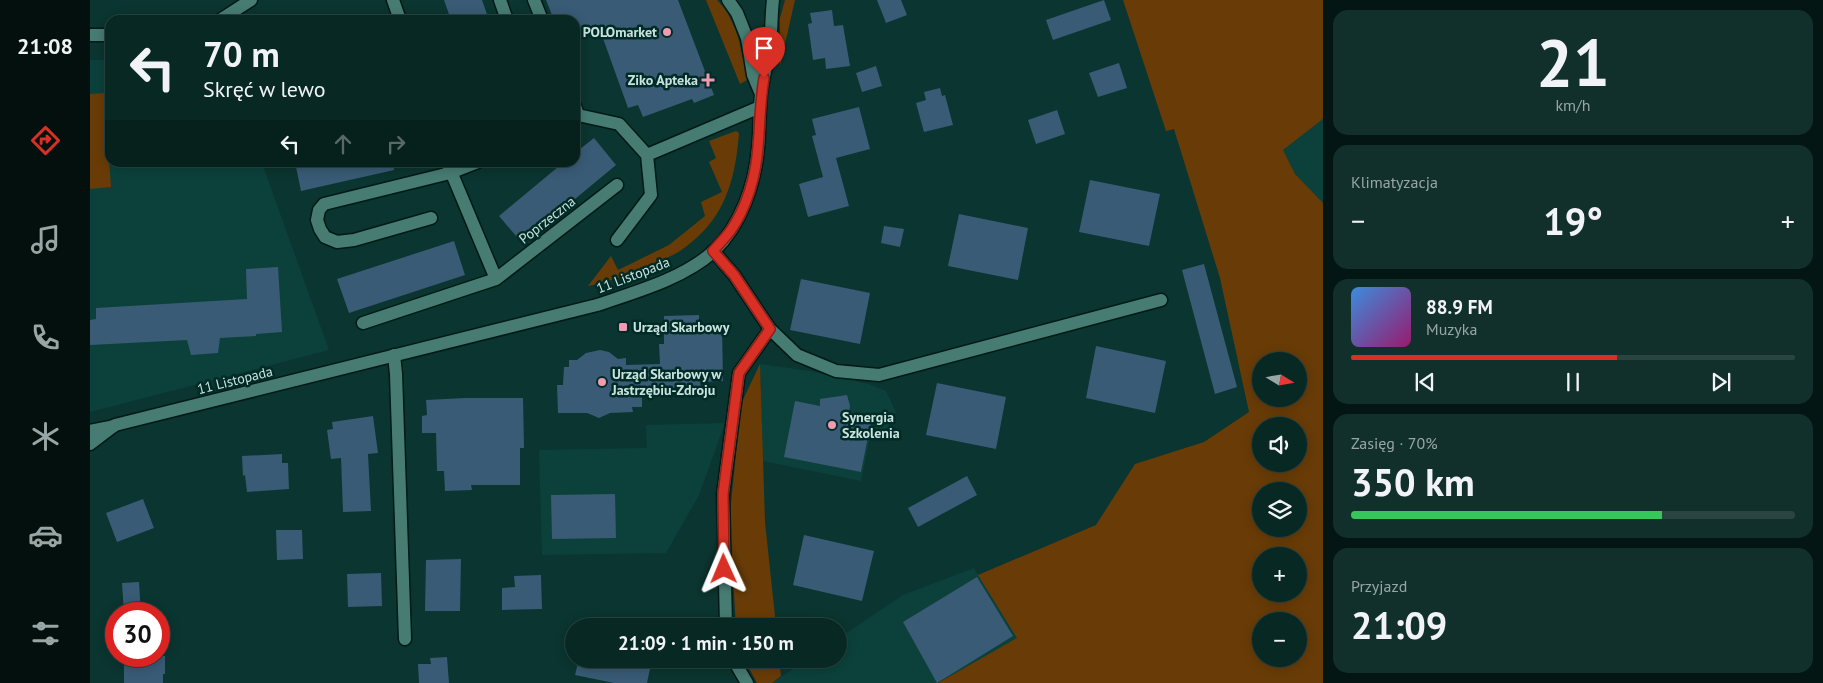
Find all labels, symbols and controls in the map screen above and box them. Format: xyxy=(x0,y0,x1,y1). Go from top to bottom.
text: 21 xyxy=(1536,20,1610,104)
place label: POLOmarket xyxy=(583,23,657,41)
marker: POLOmarket xyxy=(661,26,673,38)
pin xyxy=(743,27,785,78)
text: 70 m xyxy=(203,31,280,77)
text: 21:08 xyxy=(17,32,73,60)
icon: arrive xyxy=(750,34,778,62)
icon: left xyxy=(120,35,185,100)
place label: Ziko Apteka xyxy=(628,71,698,89)
marker: Ziko Apteka xyxy=(702,74,714,86)
text: Skręć w lewo xyxy=(203,75,326,103)
text: km/h xyxy=(1555,95,1591,115)
icon: directions xyxy=(28,123,63,158)
icon: left xyxy=(276,130,304,158)
icon: ahead xyxy=(329,130,357,158)
icon: right xyxy=(382,130,410,158)
text: Klimatyzacja xyxy=(1351,172,1438,192)
street label: Poprzeczna xyxy=(515,192,579,248)
text: 19° xyxy=(1543,196,1603,245)
text: − xyxy=(1351,202,1365,239)
text: + xyxy=(1781,202,1795,239)
icon: music xyxy=(28,222,63,257)
street label: 11 Listopada xyxy=(594,253,672,297)
text: 88.9 FM xyxy=(1426,295,1493,319)
place label: Urząd Skarbowy xyxy=(633,318,730,336)
text: Muzyka xyxy=(1426,319,1477,339)
icon: phone xyxy=(28,320,63,355)
marker: Urząd Skarbowy xyxy=(617,321,629,333)
north arrow xyxy=(1252,352,1308,408)
map controls xyxy=(1252,352,1307,667)
street label: 11 Listopada xyxy=(195,362,275,398)
place label: Urząd Skarbowy w Jastrzębiu-Zdroju xyxy=(611,365,722,399)
icon: previous xyxy=(1411,368,1439,396)
icon: pause xyxy=(1559,368,1587,396)
icon: next xyxy=(1707,368,1735,396)
marker: Urząd Skarbowy w Jastrzębiu-Zdroju xyxy=(596,376,608,388)
place label: Synergia Szkolenia xyxy=(842,408,900,442)
button: sound xyxy=(1252,417,1307,472)
icon: climate xyxy=(28,419,63,454)
marker: Synergia Szkolenia xyxy=(826,419,838,431)
text: Zasięg · 70% xyxy=(1351,433,1438,453)
text: 350 km xyxy=(1351,457,1475,506)
button: layers xyxy=(1252,482,1307,537)
icon: car xyxy=(28,518,63,553)
position arrow xyxy=(697,542,749,594)
button: + xyxy=(1252,547,1307,602)
text: Przyjazd xyxy=(1351,576,1407,596)
text: 21:09 xyxy=(1351,600,1447,649)
speed limit sign: 30 xyxy=(105,602,170,667)
button: − xyxy=(1252,612,1307,667)
icon: filters xyxy=(28,616,63,651)
text: 21:09 · 1 min · 150 m xyxy=(618,631,794,655)

